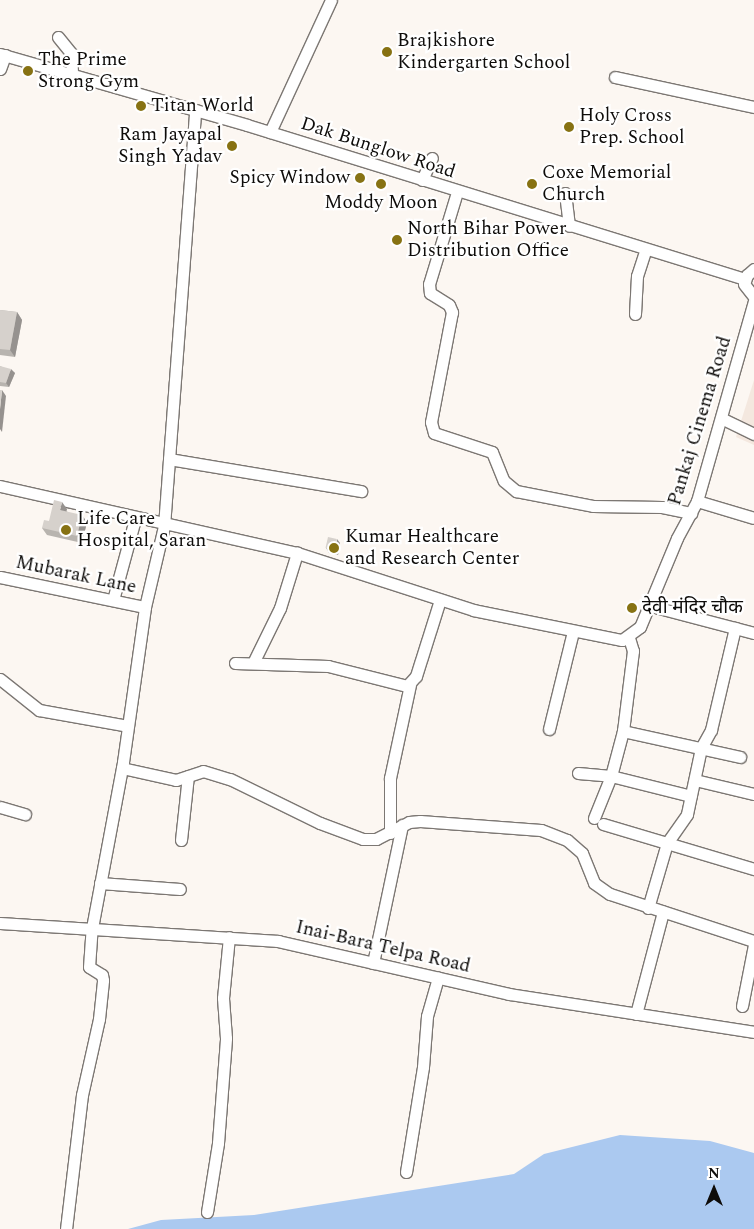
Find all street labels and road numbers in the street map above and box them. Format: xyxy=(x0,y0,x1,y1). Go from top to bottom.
street label: Dak Bunglow Road xyxy=(298,112,458,184)
street label: Pankaj Cinema Road xyxy=(663,334,737,508)
street label: Mubarak Lane xyxy=(14,551,138,599)
street label: Inai-Bara Telpa Road xyxy=(293,916,473,978)

